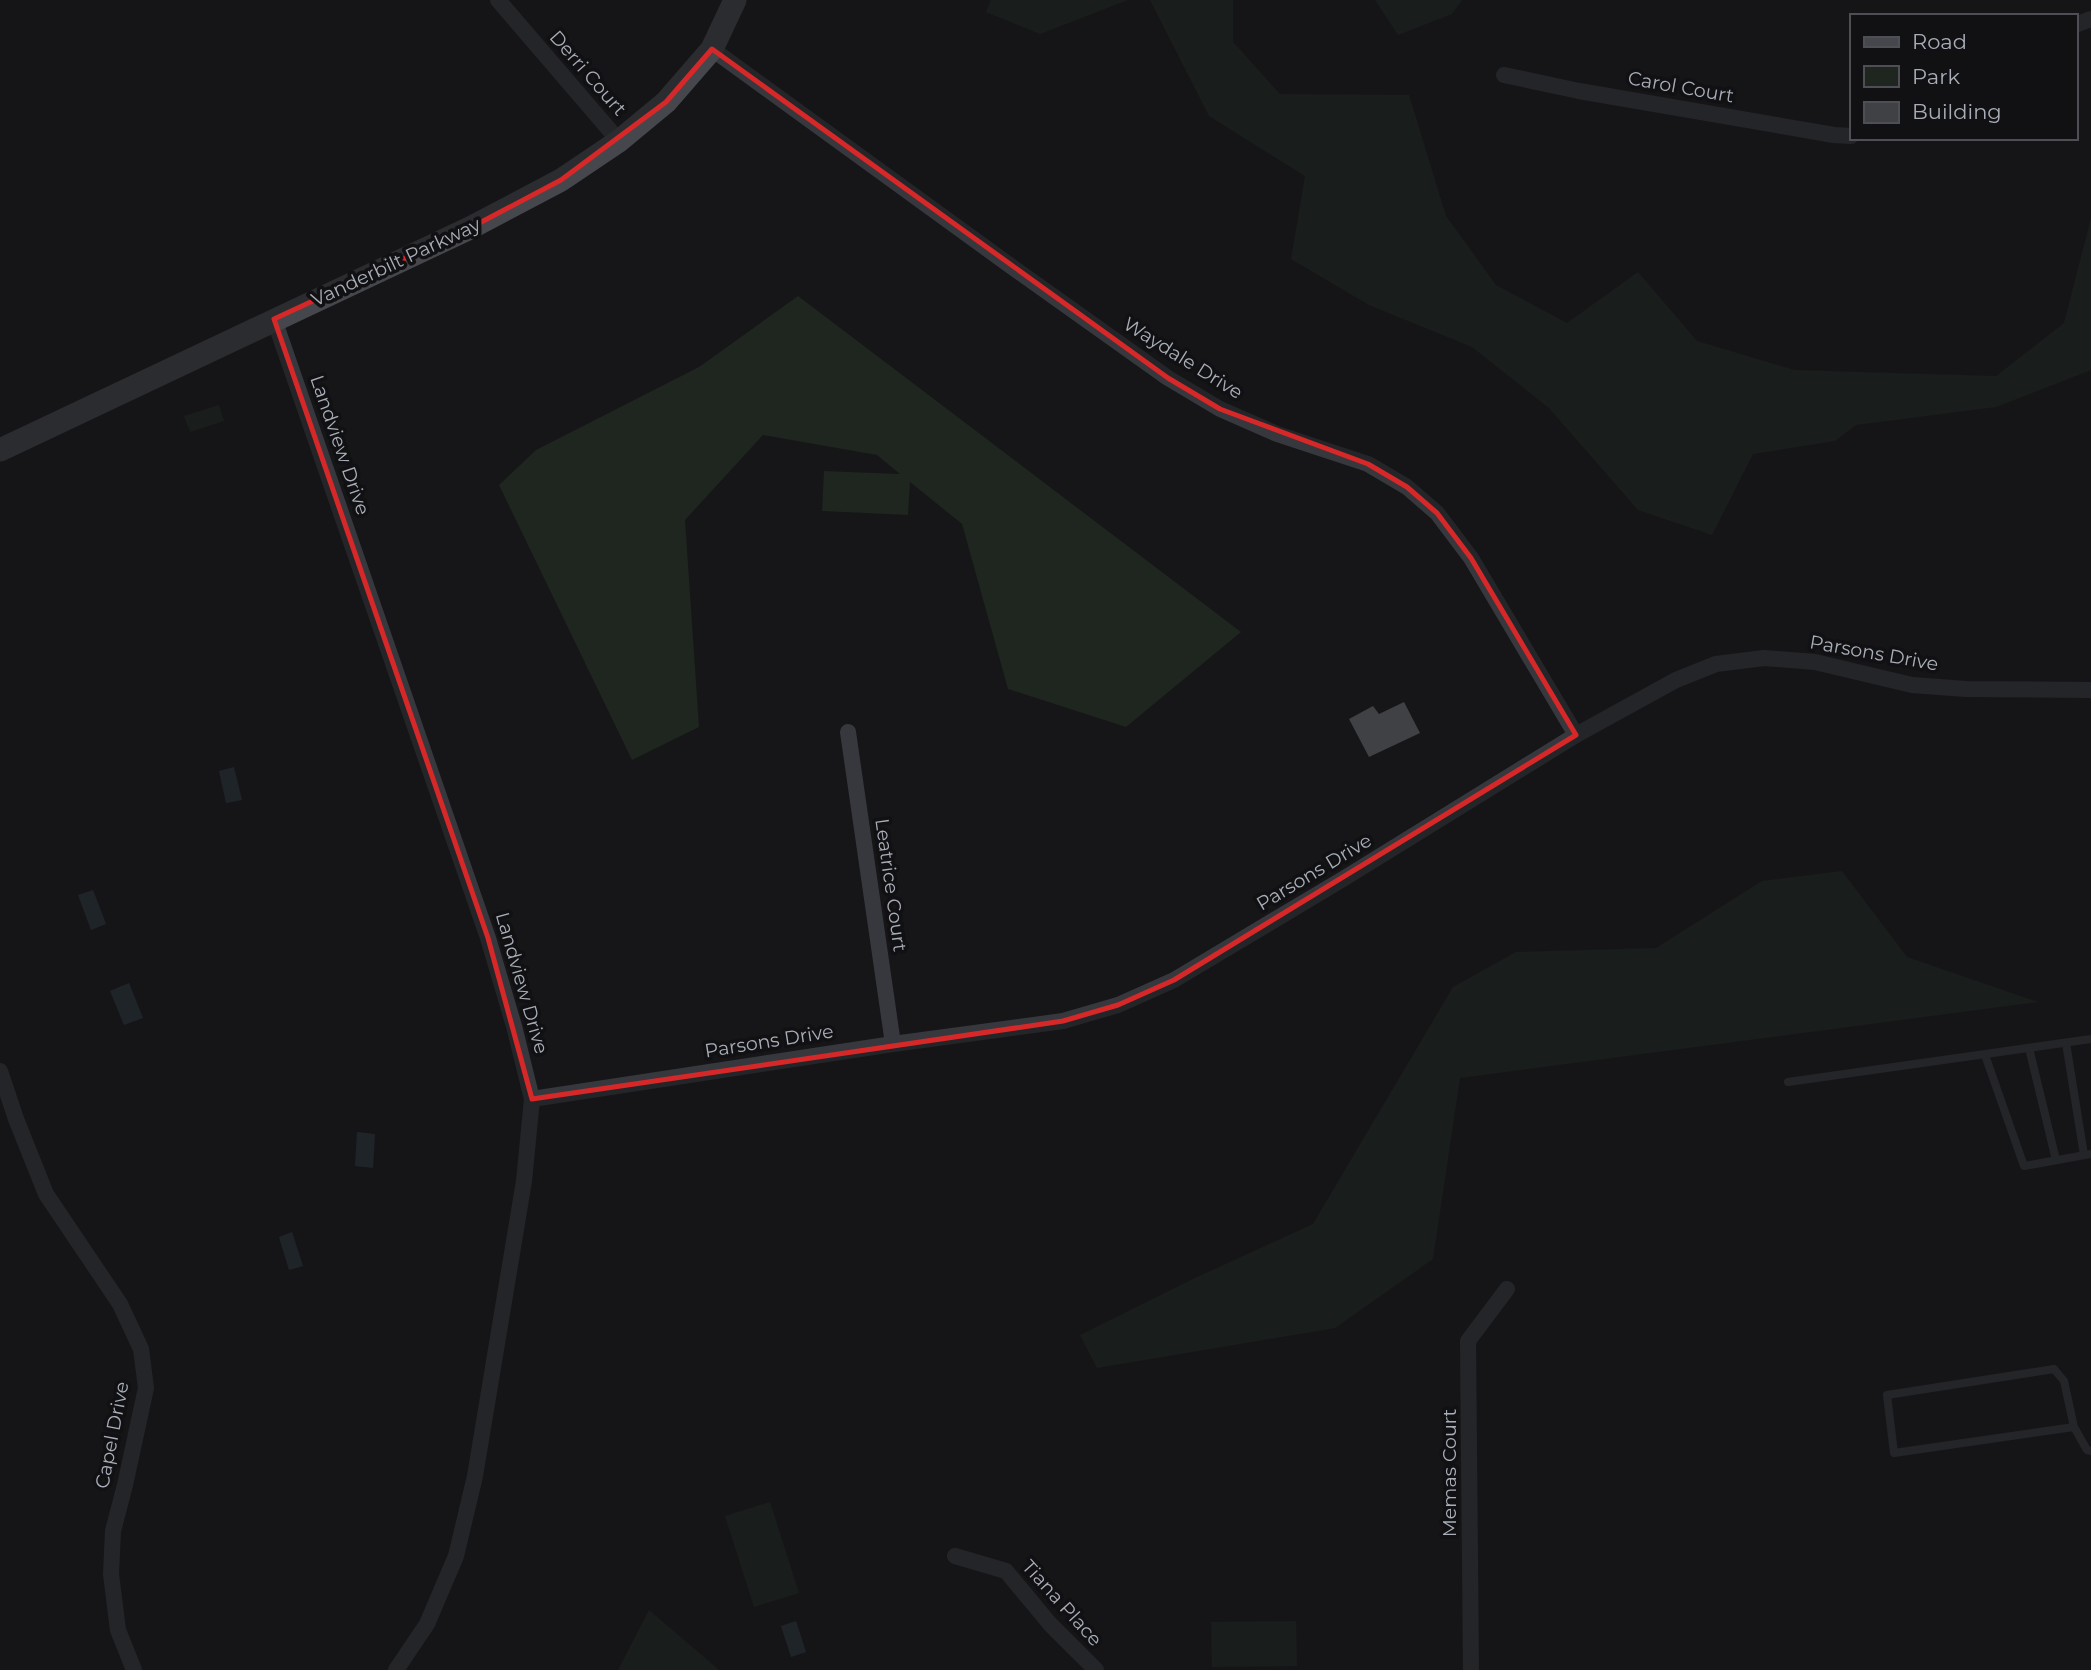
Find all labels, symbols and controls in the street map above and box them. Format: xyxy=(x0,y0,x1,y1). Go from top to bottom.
legend xyxy=(1850,14,2077,140)
street label: Derri Court xyxy=(545,26,631,121)
text: Road xyxy=(1912,29,1967,54)
text: Park xyxy=(1912,64,1960,89)
street label: Carol Court xyxy=(1626,66,1736,108)
text: Building xyxy=(1912,99,2002,124)
street label: Vanderbilt Parkway xyxy=(308,212,485,311)
street label: Waydale Drive xyxy=(1119,312,1247,404)
street label: Landview Drive xyxy=(305,372,375,518)
street label: Parsons Drive xyxy=(1808,630,1940,676)
street label: Leatrice Court xyxy=(870,817,912,953)
street label: Parsons Drive xyxy=(1252,829,1376,915)
street label: Landview Drive xyxy=(491,910,553,1056)
street label: Parsons Drive xyxy=(703,1019,835,1063)
street label: Capel Drive xyxy=(90,1379,134,1491)
street label: Memas Court xyxy=(1438,1408,1461,1537)
street label: Tiana Place xyxy=(1017,1555,1107,1651)

